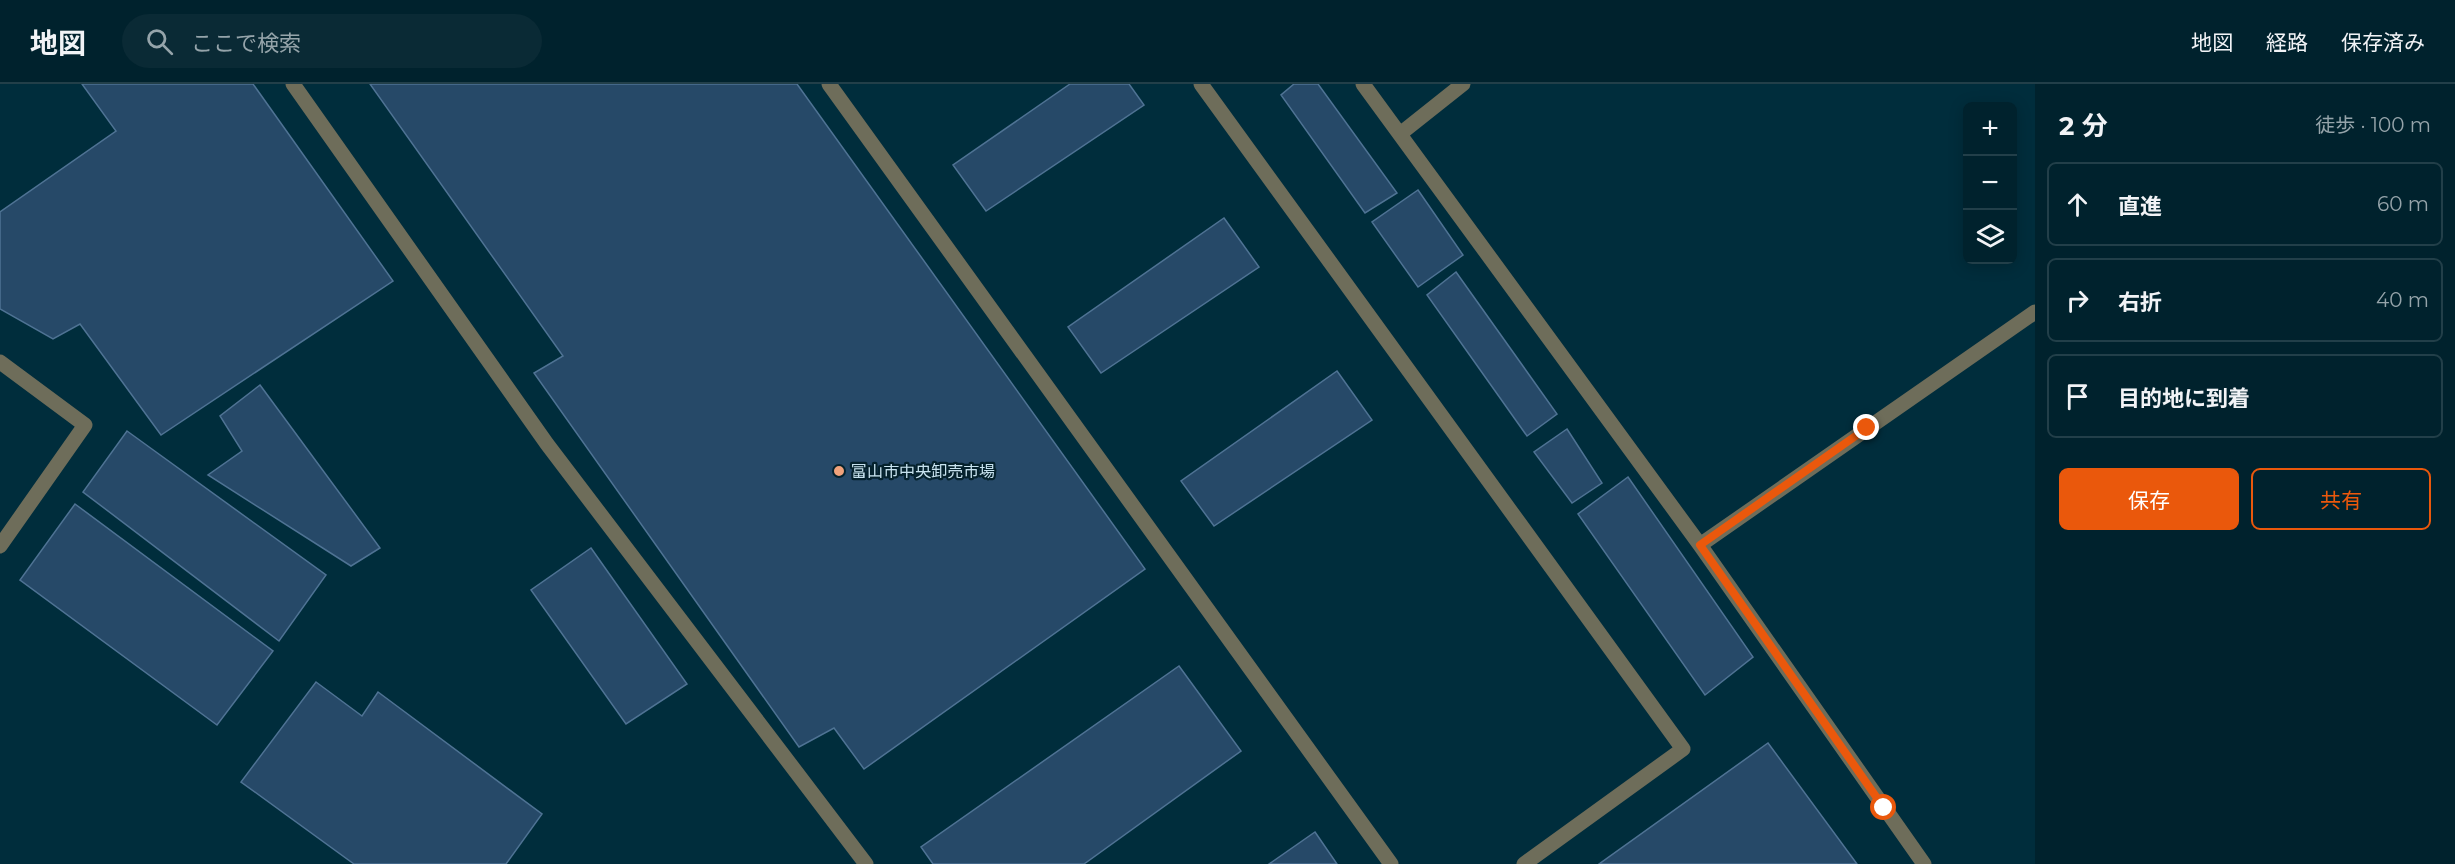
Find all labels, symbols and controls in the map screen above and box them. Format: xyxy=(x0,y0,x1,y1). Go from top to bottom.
search box xyxy=(122,14,542,68)
icon: search xyxy=(143,25,176,58)
text: 地図 xyxy=(30,26,86,60)
text: ここで検索 xyxy=(191,30,301,57)
text: 地図 xyxy=(2191,30,2233,55)
text: 経路 xyxy=(2266,30,2308,55)
text: 保存済み xyxy=(2341,30,2425,55)
map controls xyxy=(1963,102,2017,264)
button: + xyxy=(1963,102,2017,156)
text: 2 分 xyxy=(2059,110,2108,142)
text: 徒歩 · 100 m xyxy=(2315,113,2431,137)
button: − xyxy=(1963,156,2017,210)
icon: ahead xyxy=(2061,188,2094,221)
text: 60 m xyxy=(2377,192,2429,216)
text: 直進 xyxy=(2118,193,2162,220)
button: layers xyxy=(1963,210,2017,264)
icon: right xyxy=(2061,284,2094,317)
text: 40 m xyxy=(2376,288,2429,312)
text: 右折 xyxy=(2118,289,2162,316)
icon: arrive xyxy=(2061,380,2094,413)
text: 目的地に到着 xyxy=(2118,385,2250,412)
route end xyxy=(1853,414,1879,440)
place label: 富山市中央卸売市場 xyxy=(851,462,995,481)
marker: 富山市中央卸売市場 xyxy=(832,464,846,478)
button: 保存 xyxy=(2059,468,2239,530)
button: 共有 xyxy=(2251,468,2431,530)
route start xyxy=(1870,794,1896,820)

